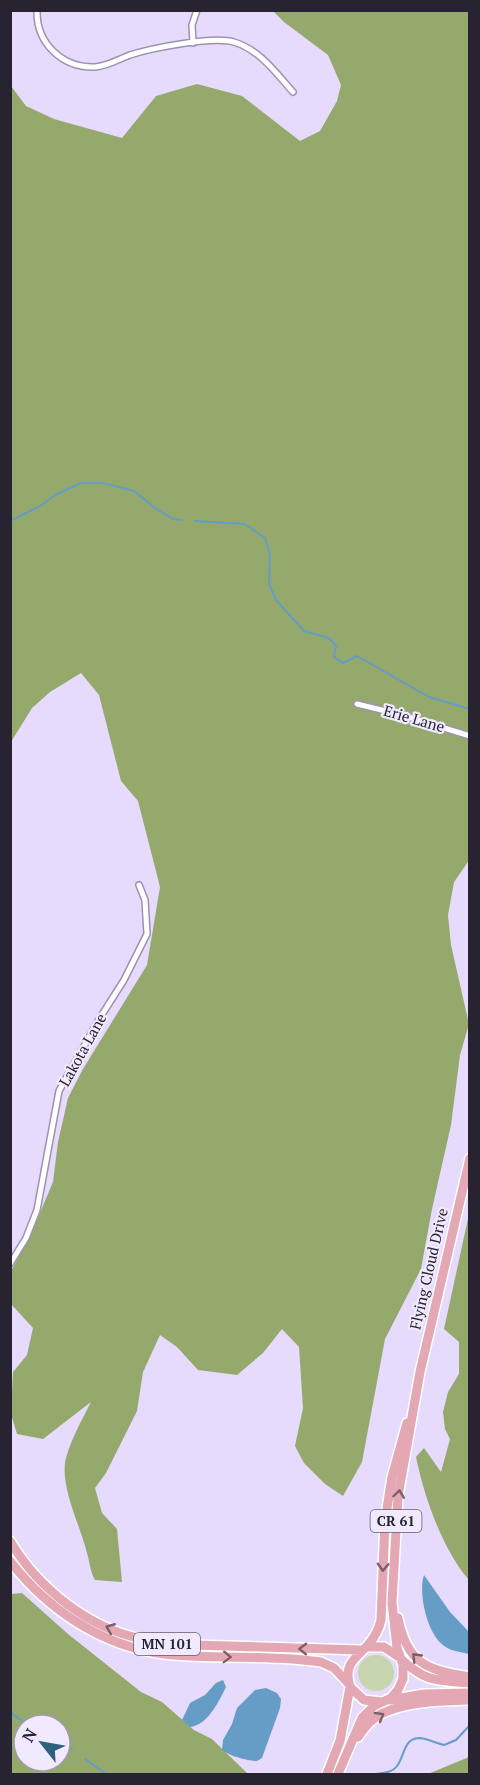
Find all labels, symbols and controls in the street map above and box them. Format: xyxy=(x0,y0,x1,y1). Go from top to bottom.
street label: Erie Lane xyxy=(381,700,447,736)
street label: Lakota Lane xyxy=(54,1009,110,1090)
street label: Flying Cloud Drive xyxy=(404,1206,452,1331)
one-way arrow xyxy=(392,1490,404,1499)
road number: CR 61 xyxy=(370,1510,422,1532)
one-way arrow xyxy=(376,1563,389,1572)
one-way arrow xyxy=(105,1623,116,1635)
road number: MN 101 xyxy=(134,1633,200,1655)
one-way arrow xyxy=(298,1643,307,1655)
one-way arrow xyxy=(223,1650,232,1663)
one-way arrow xyxy=(412,1654,423,1664)
one-way arrow xyxy=(374,1711,384,1723)
north arrow xyxy=(12,1713,72,1773)
text: N xyxy=(17,1724,42,1746)

